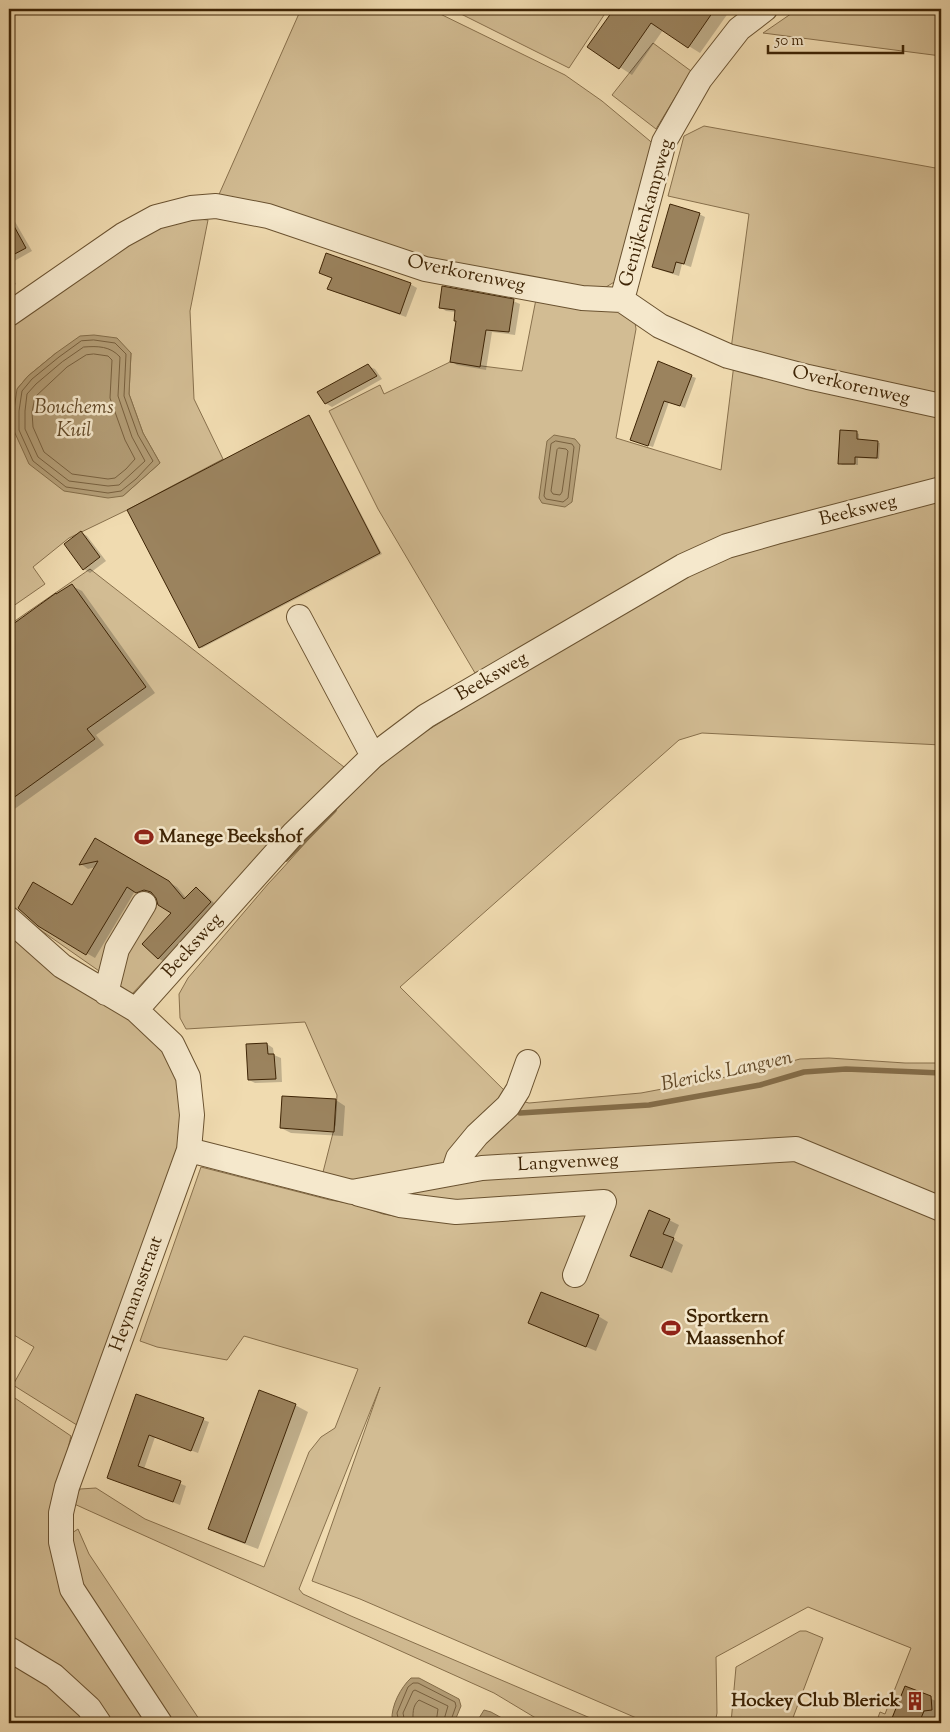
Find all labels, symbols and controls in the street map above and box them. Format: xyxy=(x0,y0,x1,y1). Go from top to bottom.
scale bar xyxy=(768,22,902,54)
text: 50 m xyxy=(774,31,804,52)
street label: Genijkenkampweg xyxy=(613,136,681,290)
street label: Overkorenweg xyxy=(404,248,528,300)
street label: Overkorenweg xyxy=(789,359,913,413)
water label: Bouchems Kuil xyxy=(34,394,114,446)
street label: Beeksweg xyxy=(816,488,900,534)
street label: Beeksweg xyxy=(451,646,533,708)
place label: Manege Beekshof xyxy=(159,824,304,851)
sports icon: Manege Beekshof xyxy=(133,826,155,848)
street label: Beeksweg xyxy=(156,908,230,984)
water label: Blericks Langven xyxy=(659,1044,796,1100)
street label: Langvenweg xyxy=(517,1147,619,1179)
street label: Heymansstraat xyxy=(104,1232,171,1356)
place label: Sportkern Maassenhof xyxy=(686,1304,785,1353)
sports icon: Sportkern Maassenhof xyxy=(660,1317,682,1339)
place label: Hockey Club Blerick xyxy=(731,1688,901,1715)
building icon: Hockey Club Blerick xyxy=(904,1690,926,1712)

